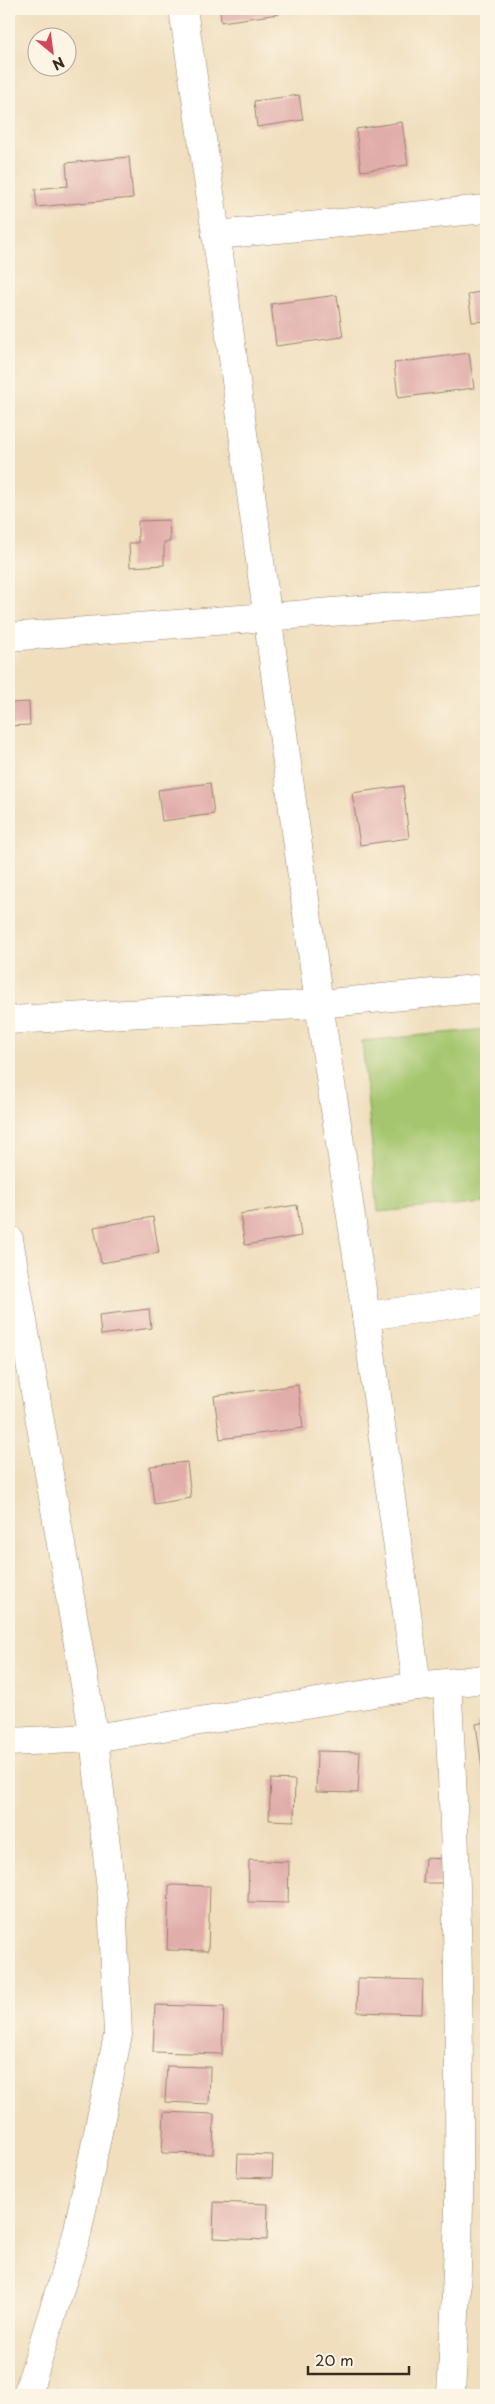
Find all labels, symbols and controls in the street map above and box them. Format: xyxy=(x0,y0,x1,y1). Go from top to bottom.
north arrow xyxy=(28,28,78,78)
text: N xyxy=(49,52,68,76)
scale bar xyxy=(308,2344,409,2376)
text: 20 m xyxy=(315,2348,354,2371)

